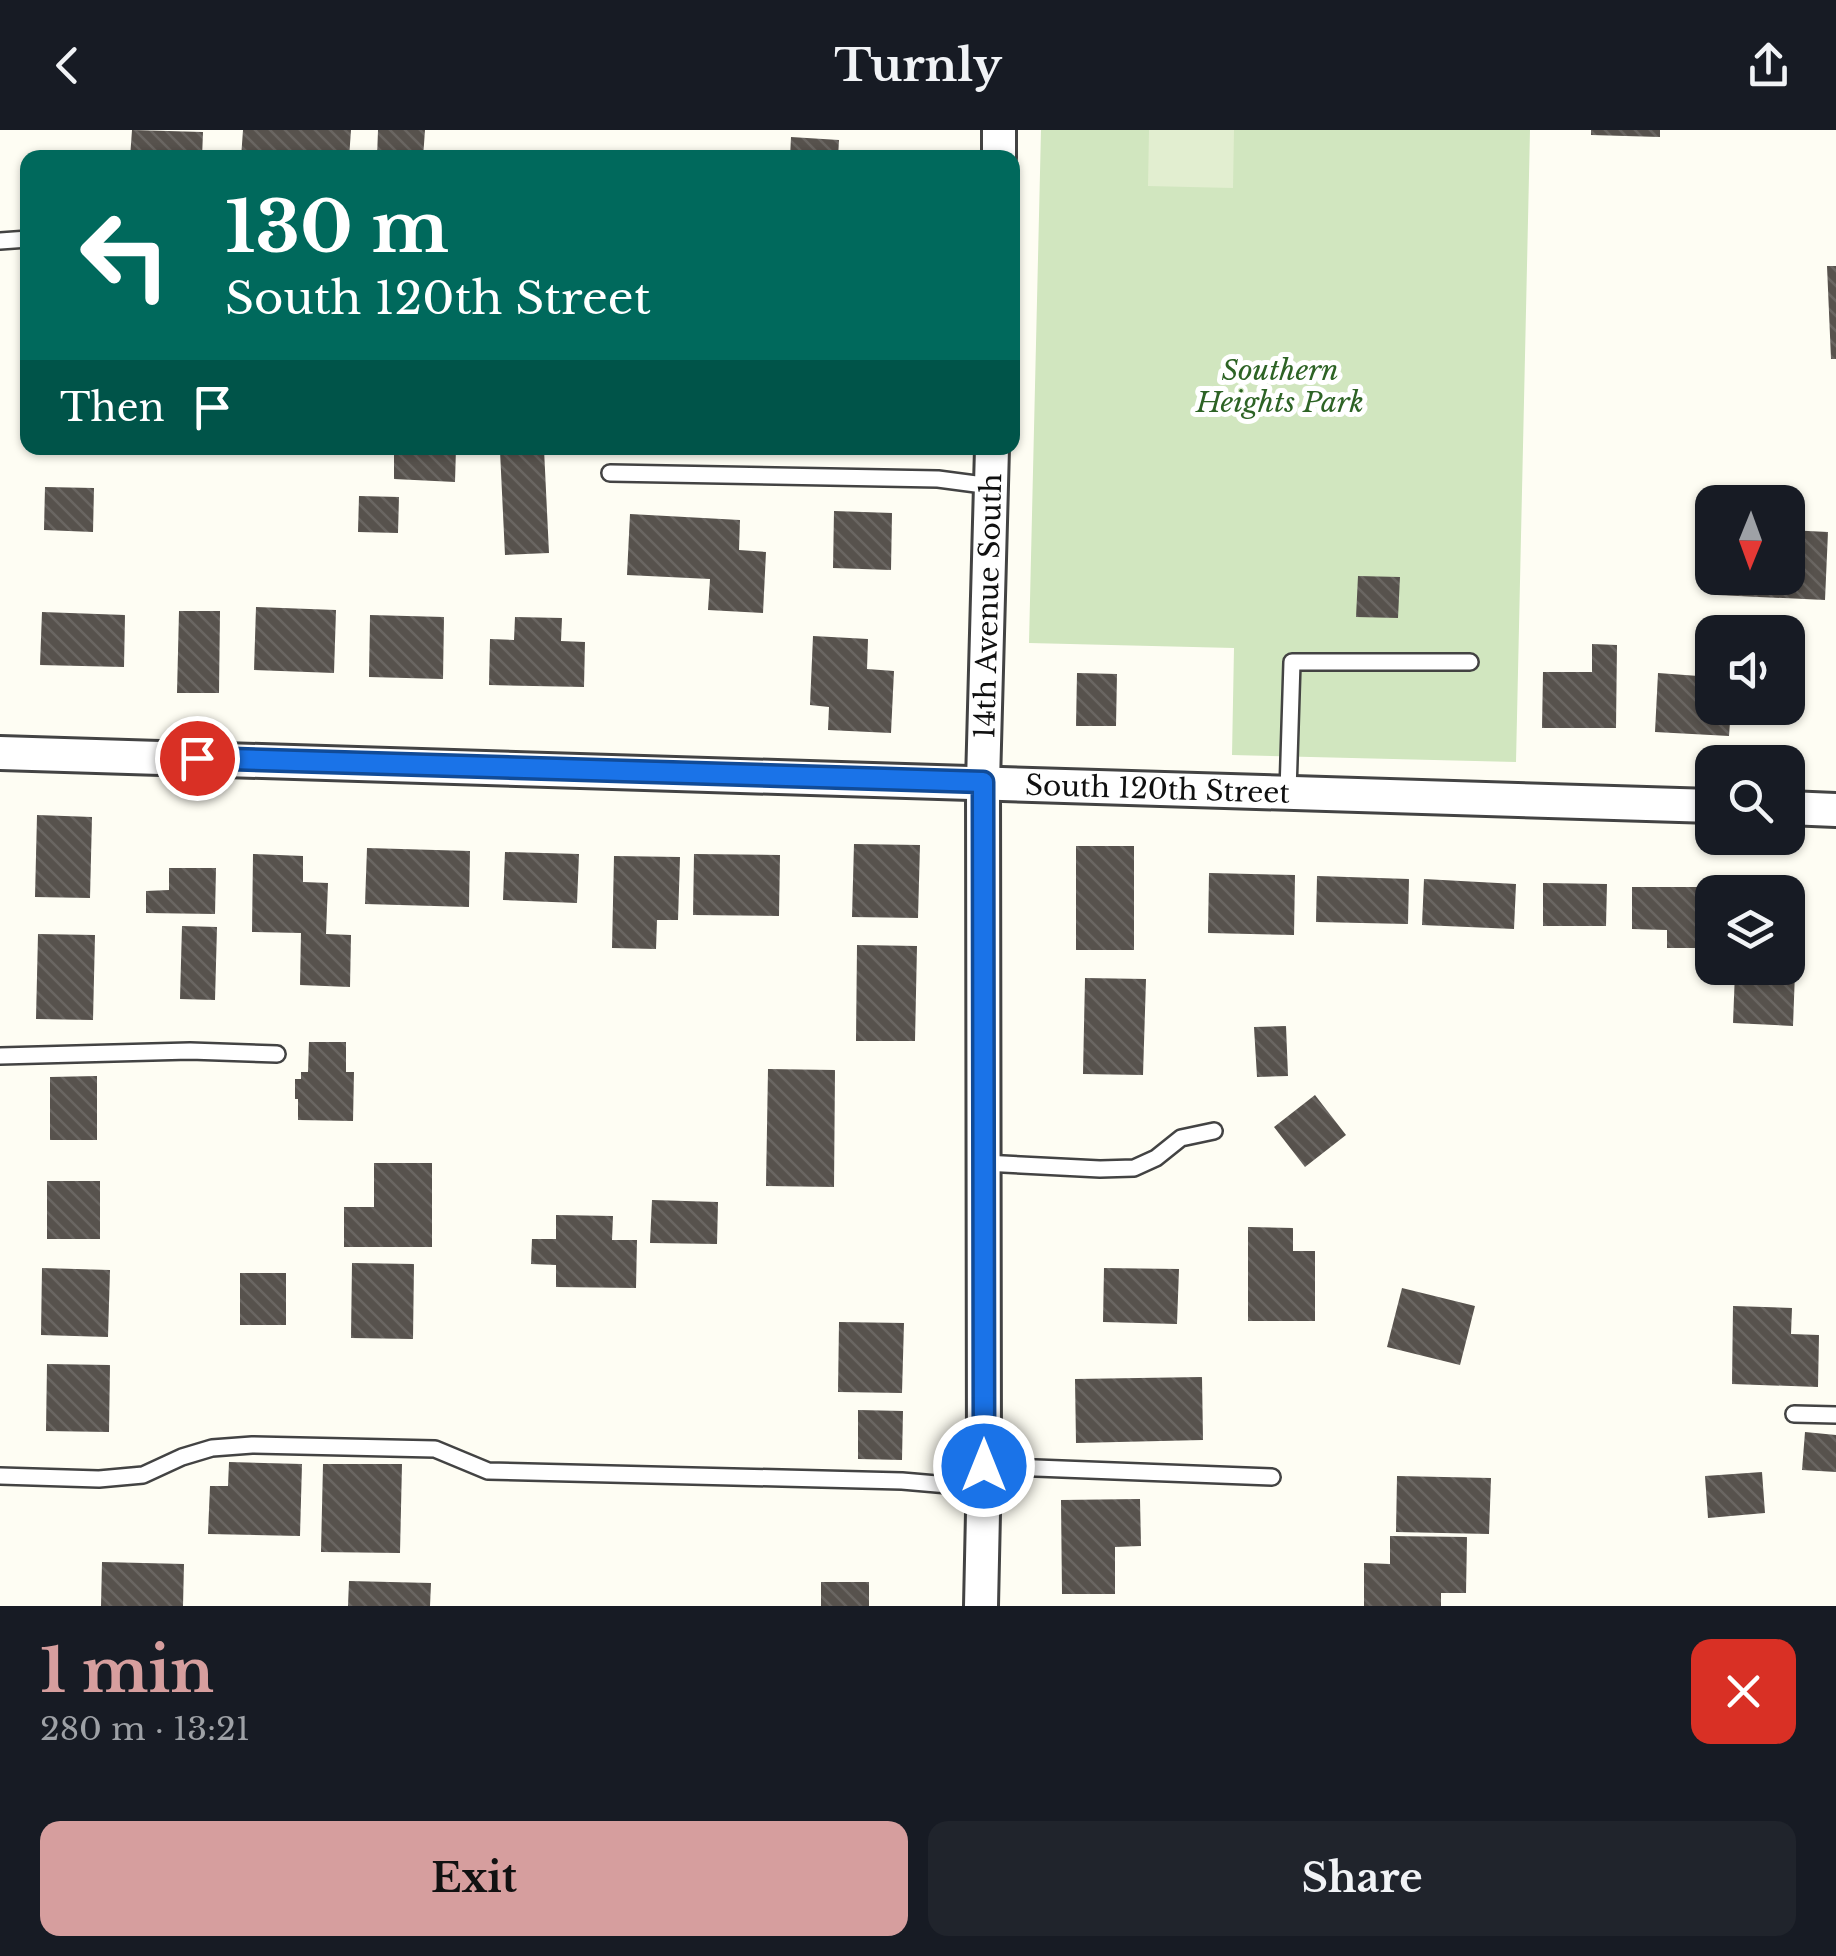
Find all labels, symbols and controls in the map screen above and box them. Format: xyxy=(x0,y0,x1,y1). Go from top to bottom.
text: Turnly xyxy=(834,37,1002,93)
icon: back xyxy=(40,38,95,93)
icon: share xyxy=(1741,38,1796,93)
text: 130 m xyxy=(225,184,449,271)
icon: left xyxy=(60,190,190,320)
text: South 120th Street xyxy=(225,270,651,326)
park label: Southern Heights Park xyxy=(1195,353,1364,420)
icon: arrive xyxy=(185,380,240,435)
text: Then xyxy=(60,384,165,431)
street label: 14th Avenue South xyxy=(967,473,1009,739)
north arrow xyxy=(1695,485,1805,595)
map controls xyxy=(1695,485,1805,985)
button: sound xyxy=(1695,615,1805,725)
pin xyxy=(155,716,240,801)
icon: arrive xyxy=(170,731,225,786)
button: search xyxy=(1695,745,1805,855)
street label: South 120th Street xyxy=(1024,767,1291,810)
button: layers xyxy=(1695,875,1805,985)
position arrow xyxy=(932,1414,1036,1518)
text: 1 min xyxy=(40,1634,214,1708)
button: close xyxy=(1691,1639,1796,1744)
text: 280 m · 13:21 xyxy=(40,1709,250,1749)
button: Exit xyxy=(40,1821,908,1936)
button: Share xyxy=(928,1821,1796,1936)

